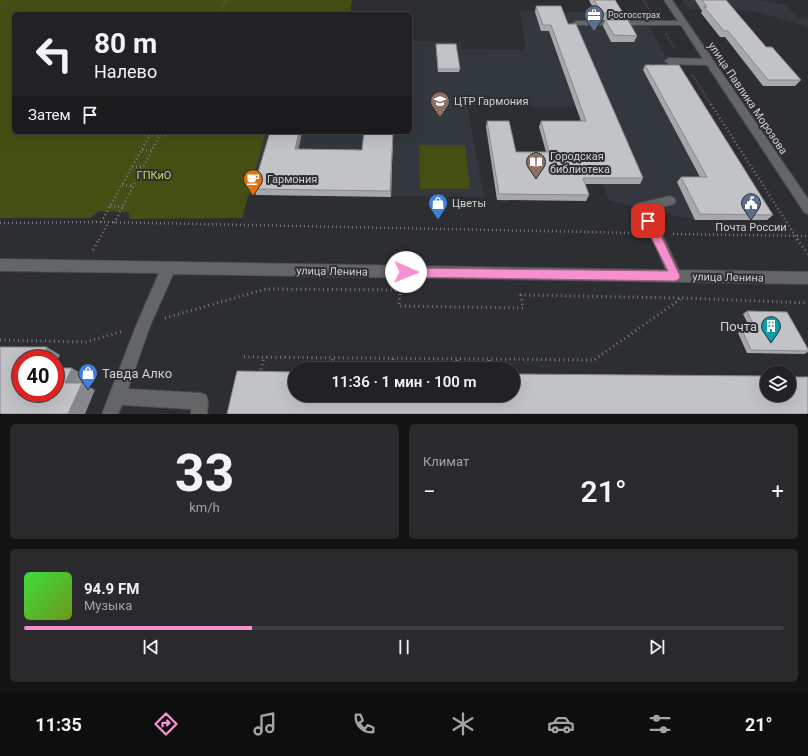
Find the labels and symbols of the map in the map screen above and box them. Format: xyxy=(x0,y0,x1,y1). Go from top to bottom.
office icon: Росгосстрах xyxy=(583,4,605,32)
place label: Росгосстрах xyxy=(608,10,661,20)
street label: улица Павлика Морозова xyxy=(705,40,790,157)
school or university icon: ЦТР Гармония xyxy=(429,90,451,118)
place label: ЦТР Гармония xyxy=(454,95,528,108)
place label: Городская библиотека xyxy=(550,150,610,176)
library icon: Городская библиотека xyxy=(525,151,547,179)
cafe icon: Гармония xyxy=(242,168,264,196)
park label: ГПКиО xyxy=(137,169,171,182)
place label: Гармония xyxy=(267,173,317,186)
shop icon: Цветы xyxy=(427,192,449,220)
public building icon: Почта России xyxy=(740,192,762,220)
place label: Цветы xyxy=(452,197,486,210)
pin xyxy=(631,204,665,238)
place label: Почта России xyxy=(715,221,787,234)
position arrow xyxy=(385,251,427,293)
street label: улица Ленина xyxy=(296,264,368,279)
street label: улица Ленина xyxy=(692,270,764,285)
building icon: Почта xyxy=(760,315,782,343)
place label: Почта xyxy=(720,319,757,334)
speed limit sign: 40 xyxy=(12,350,64,402)
shop icon: Тавда Алко xyxy=(77,362,99,390)
place label: Тавда Алко xyxy=(102,366,172,381)

